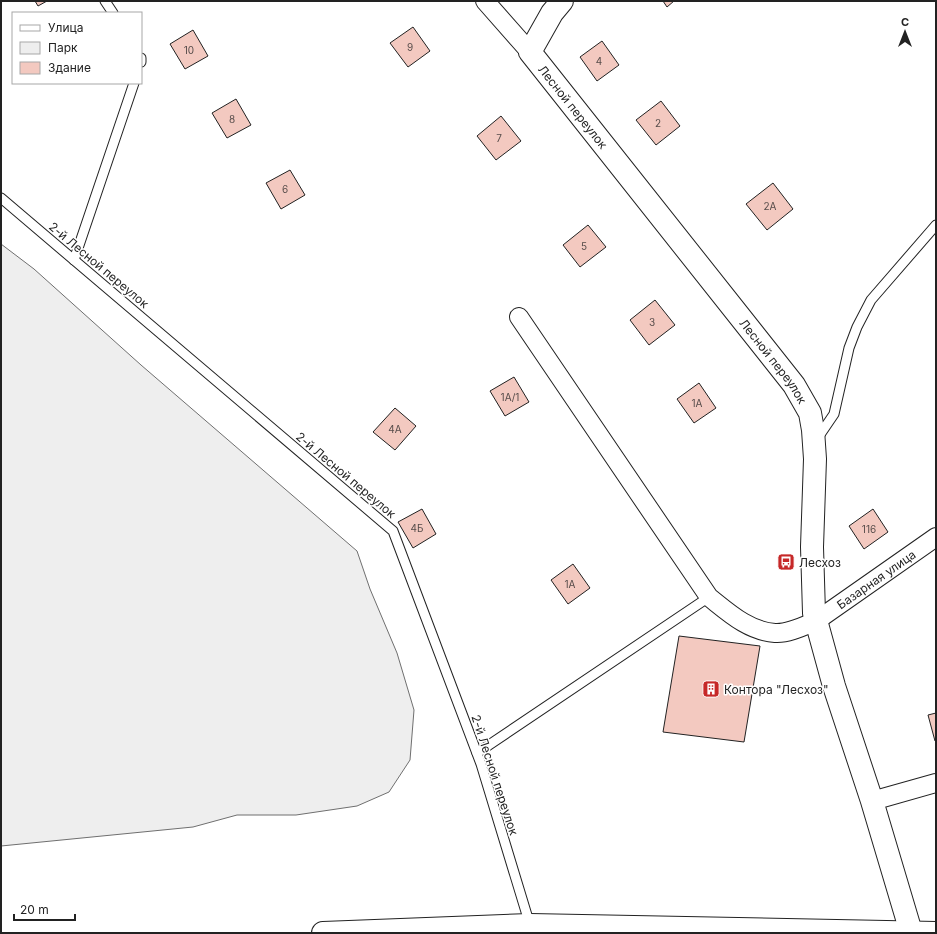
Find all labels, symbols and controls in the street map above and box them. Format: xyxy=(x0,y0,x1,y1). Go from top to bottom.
legend xyxy=(12,12,142,84)
north arrow xyxy=(885,12,925,52)
text: С xyxy=(901,15,909,29)
text: Улица xyxy=(48,20,83,35)
text: Парк xyxy=(48,40,78,55)
house number: 9 xyxy=(407,41,413,53)
house number: 10 xyxy=(184,44,194,56)
house number: 4 xyxy=(596,55,602,67)
text: Здание xyxy=(48,60,91,75)
street label: Лесной переулок xyxy=(535,62,611,152)
house number: 8 xyxy=(229,113,235,125)
house number: 2 xyxy=(655,117,661,129)
house number: 7 xyxy=(496,132,502,144)
house number: 6 xyxy=(282,183,288,195)
house number: 2А xyxy=(764,200,777,212)
street label: 2-й Лесной переулок xyxy=(46,219,152,312)
house number: 5 xyxy=(581,240,587,252)
house number: 3 xyxy=(649,316,655,328)
street label: Лесной переулок xyxy=(737,316,811,406)
house number: 1А/1 xyxy=(501,391,519,403)
house number: 1А xyxy=(692,397,703,409)
house number: 4А xyxy=(388,423,402,435)
street label: 2-й Лесной переулок xyxy=(293,429,399,522)
house number: 4Б xyxy=(411,522,423,534)
house number: 116 xyxy=(862,523,876,535)
street label: Базарная улица xyxy=(834,546,918,612)
bus stop icon: Лесхоз xyxy=(776,552,796,572)
place label: Лесхоз xyxy=(799,555,841,570)
house number: 1А xyxy=(565,578,576,590)
building icon: Контора "Лесхоз" xyxy=(701,679,721,699)
place label: Контора "Лесхоз" xyxy=(724,682,829,697)
street label: 2-й Лесной переулок xyxy=(468,713,522,838)
scale bar xyxy=(14,896,75,922)
text: 20 m xyxy=(20,902,49,917)

